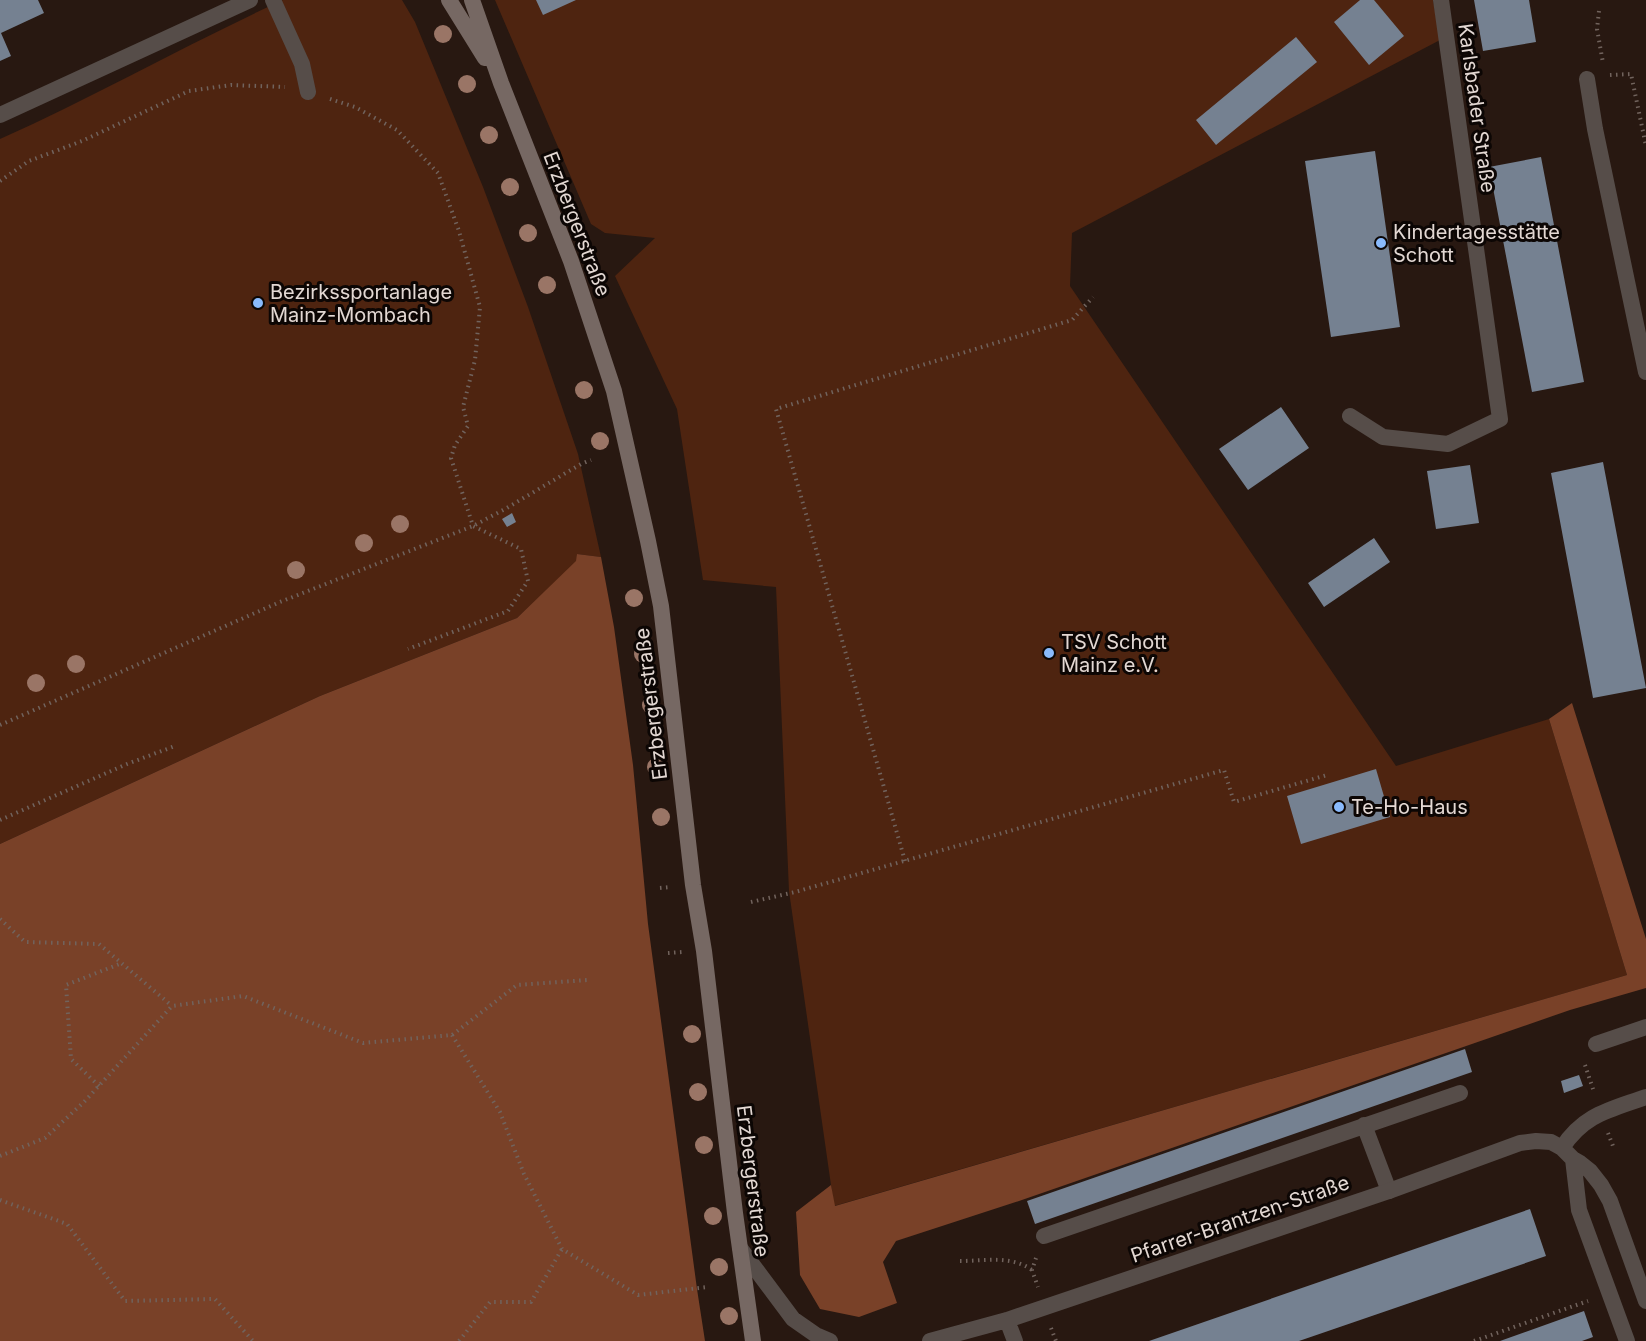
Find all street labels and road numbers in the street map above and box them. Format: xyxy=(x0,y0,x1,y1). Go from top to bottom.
street label: Karlsbader Straße xyxy=(1453,22,1501,194)
street label: Erzbergerstraße xyxy=(538,148,616,300)
street label: Erzbergerstraße xyxy=(630,627,672,781)
street label: Erzbergerstraße xyxy=(732,1104,774,1258)
street label: Pfarrer-Brantzen-Straße xyxy=(1128,1170,1352,1268)

